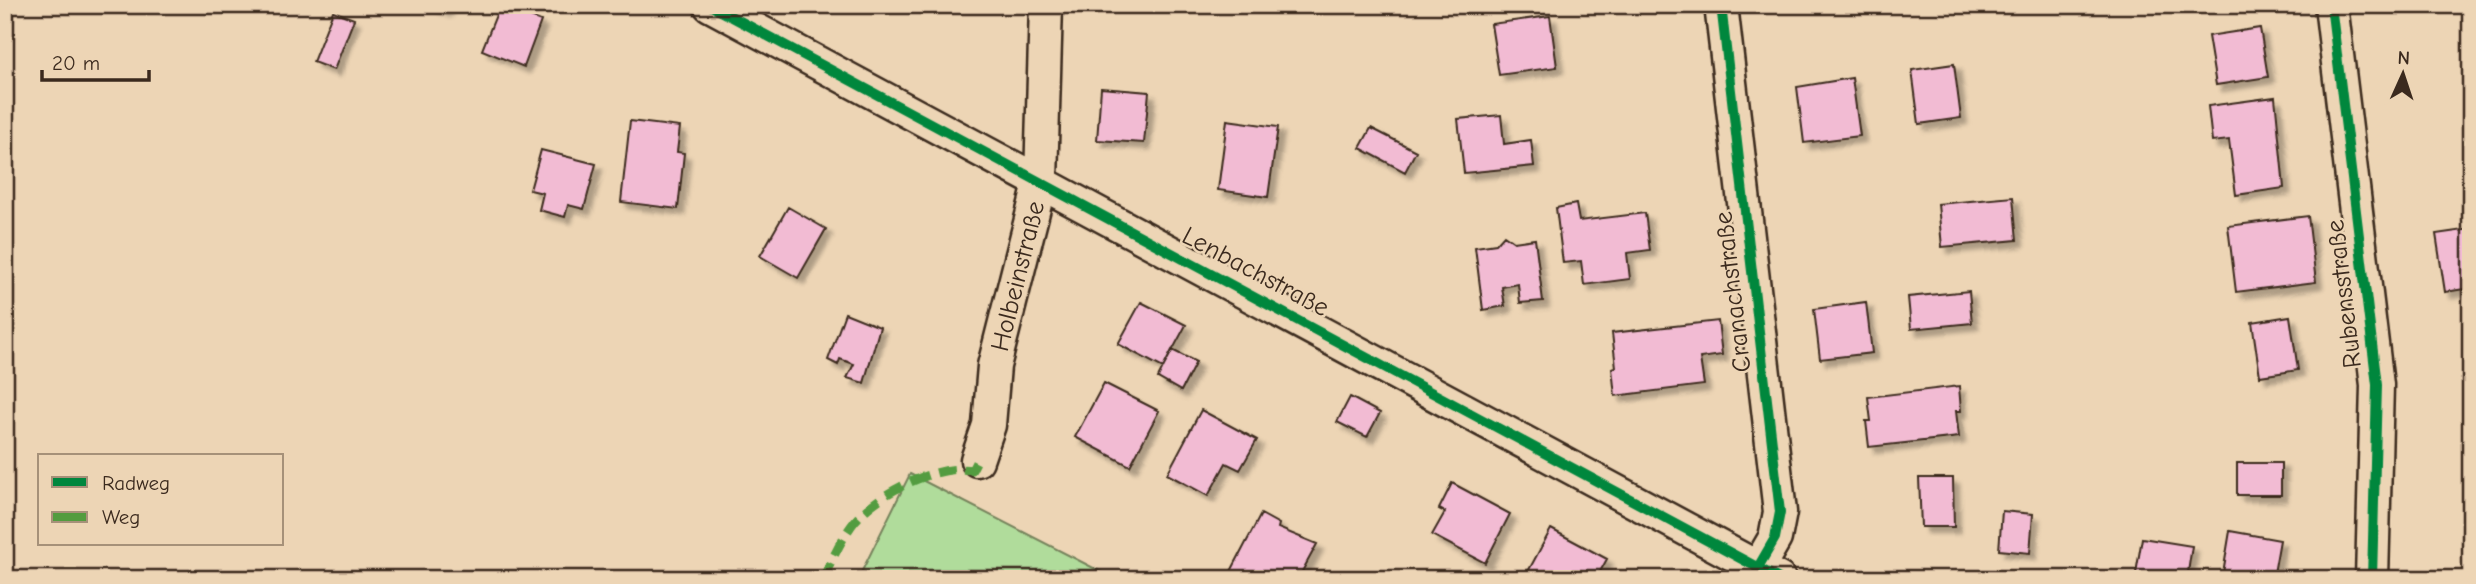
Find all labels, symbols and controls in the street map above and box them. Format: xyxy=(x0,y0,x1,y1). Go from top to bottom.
scale bar xyxy=(42,38,149,82)
north arrow xyxy=(2368,38,2438,108)
text: N xyxy=(2397,47,2411,69)
text: 20 m xyxy=(52,51,100,75)
street label: Holbeinstraße xyxy=(985,198,1051,354)
street label: Cranachstraße xyxy=(1708,210,1758,374)
street label: Rubensstraße xyxy=(2320,218,2368,370)
street label: Lenbachstraße xyxy=(1177,221,1334,323)
legend xyxy=(38,454,284,546)
text: Radweg xyxy=(102,471,170,495)
text: Weg xyxy=(102,505,140,529)

